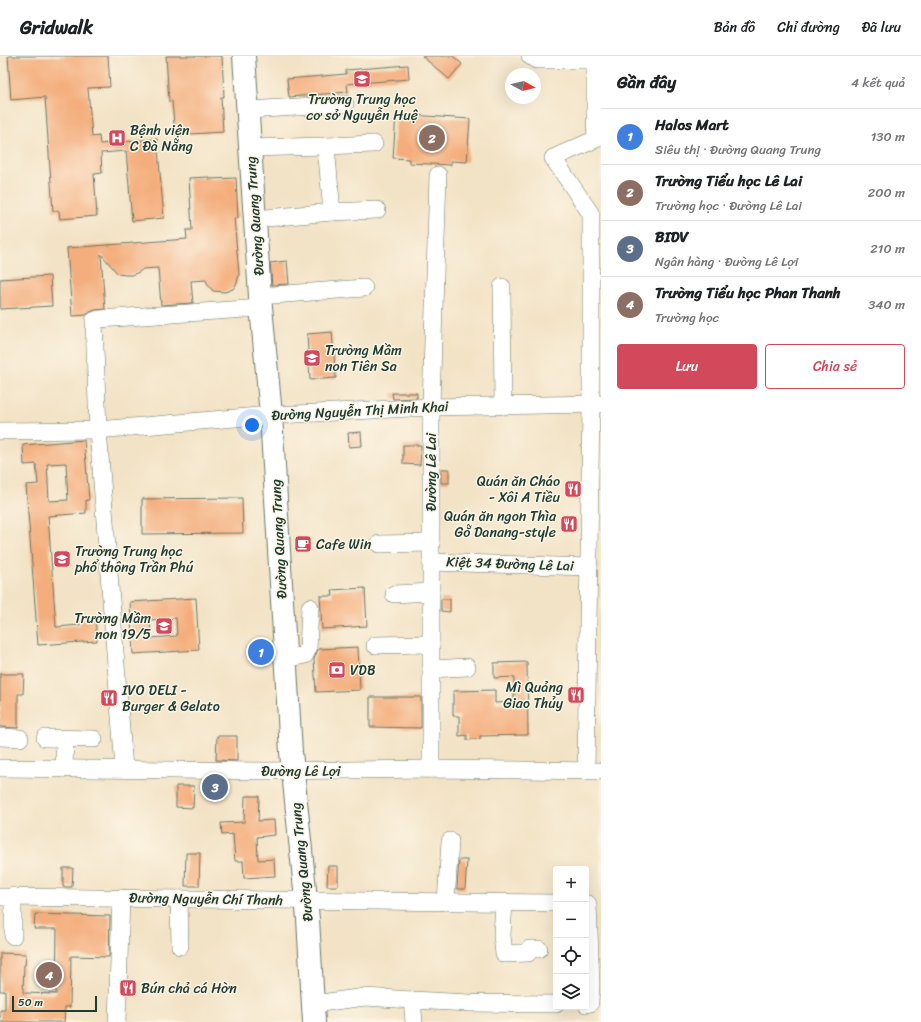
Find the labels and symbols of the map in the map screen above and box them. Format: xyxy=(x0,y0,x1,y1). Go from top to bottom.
north arrow xyxy=(505,68,541,104)
school or university icon: Trường Trung học cơ sở Nguyễn Huệ xyxy=(352,69,372,89)
place label: Trường Trung học cơ sở Nguyễn Huệ xyxy=(306,87,419,128)
place label: Bệnh viện C Đà Nẵng xyxy=(130,118,193,159)
pin: 2 xyxy=(419,123,445,153)
hospital icon: Bệnh viện C Đà Nẵng xyxy=(107,128,127,148)
street label: Đường Quang Trung xyxy=(238,155,272,277)
place label: Trường Mầm non Tiên Sa xyxy=(325,338,402,379)
school or university icon: Trường Mầm non Tiên Sa xyxy=(302,348,322,368)
street label: Đường Nguyễn Thị Minh Khai xyxy=(271,394,450,428)
your location xyxy=(242,415,262,435)
street label: Đường Lê Lai xyxy=(419,432,444,511)
place label: Quán ăn Cháo - Xôi A Tiều xyxy=(477,469,560,510)
street label: Đường Quang Trung xyxy=(263,479,295,599)
restaurant icon: Quán ăn Cháo - Xôi A Tiều xyxy=(563,479,583,499)
place label: Quán ăn ngon Thìa Gỗ Danang-style xyxy=(444,504,557,545)
restaurant icon: Quán ăn ngon Thìa Gỗ Danang-style xyxy=(559,514,579,534)
place label: Cafe Win xyxy=(316,532,372,557)
cafe icon: Cafe Win xyxy=(293,534,313,554)
place label: Trường Trung học phổ thông Trần Phú xyxy=(74,539,194,580)
school or university icon: Trường Trung học phổ thông Trần Phú xyxy=(52,549,72,569)
street label: Kiệt 34 Đường Lê Lai xyxy=(446,549,575,579)
place label: Trường Mầm non 19/5 xyxy=(74,606,151,647)
school or university icon: Trường Mầm non 19/5 xyxy=(154,616,174,636)
pin: 1 xyxy=(248,637,274,667)
place label: VDB xyxy=(350,658,376,683)
bank icon: VDB xyxy=(327,660,347,680)
place label: Mì Quảng Giao Thủy xyxy=(503,675,564,716)
place label: IVO DELI - Burger & Gelato xyxy=(121,678,220,719)
restaurant icon: Mì Quảng Giao Thủy xyxy=(566,685,586,705)
restaurant icon: IVO DELI - Burger & Gelato xyxy=(99,688,119,708)
street label: Đường Lê Lợi xyxy=(261,759,342,784)
pin: 3 xyxy=(202,772,228,802)
street label: Đường Quang Trung xyxy=(283,801,321,923)
street label: Đường Nguyễn Chí Thanh xyxy=(129,885,283,913)
pin: 4 xyxy=(36,960,62,990)
place label: Bún chả cá Hờn xyxy=(141,976,237,1001)
restaurant icon: Bún chả cá Hờn xyxy=(118,978,138,998)
scale bar xyxy=(12,994,97,1013)

